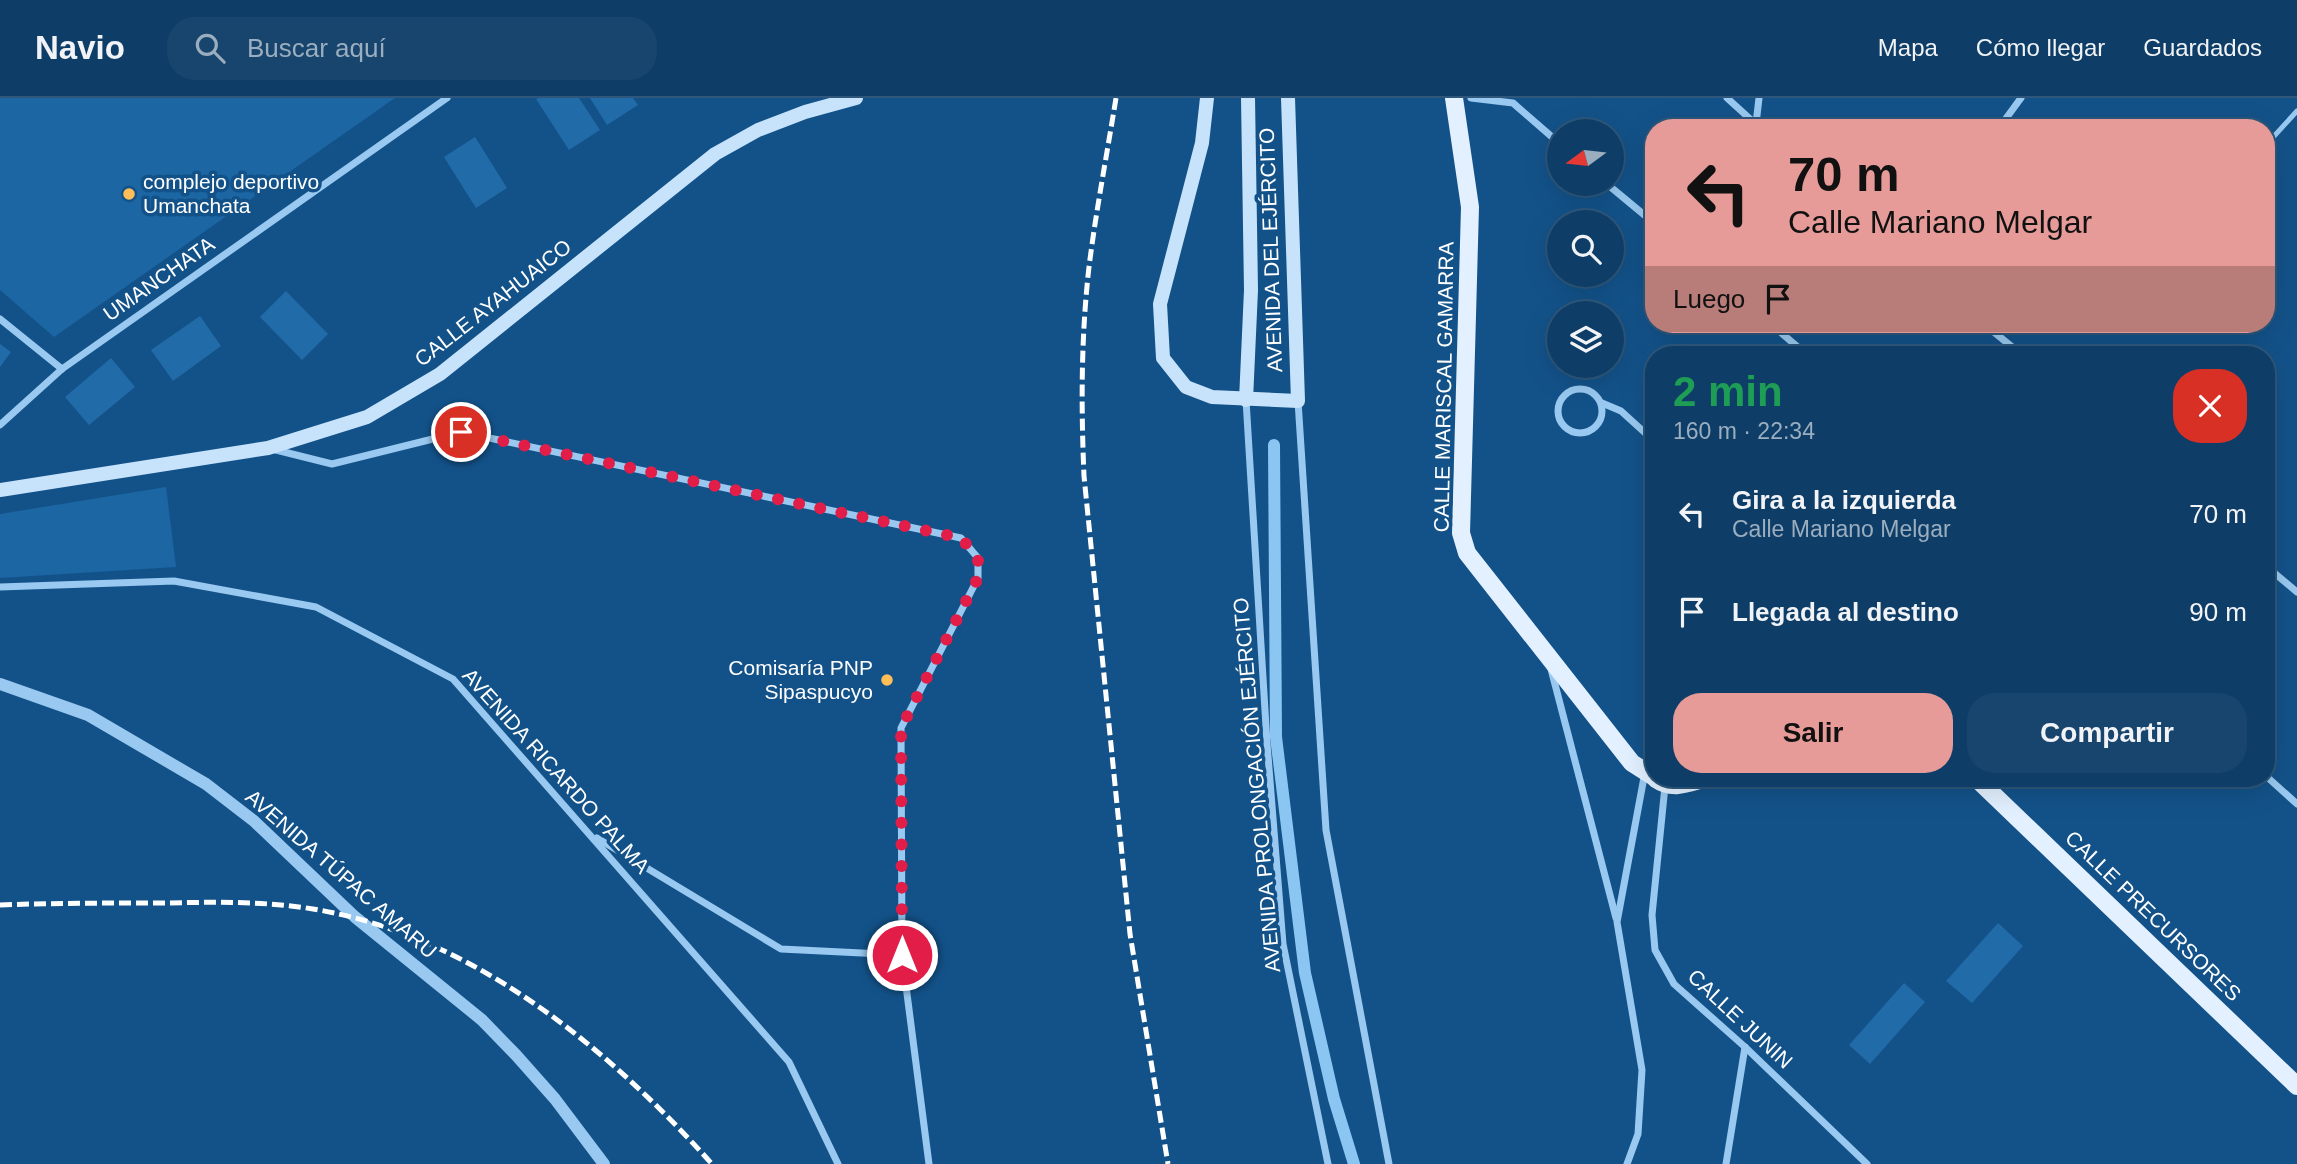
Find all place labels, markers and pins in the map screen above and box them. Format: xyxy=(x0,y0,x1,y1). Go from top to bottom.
place label: complejo deportivo Umanchata xyxy=(143,170,319,217)
marker: complejo deportivo Umanchata xyxy=(121,186,137,202)
pin xyxy=(431,402,491,462)
place label: Comisaría PNP Sipaspucyo xyxy=(728,656,873,703)
marker: Comisaría PNP Sipaspucyo xyxy=(879,672,895,688)

